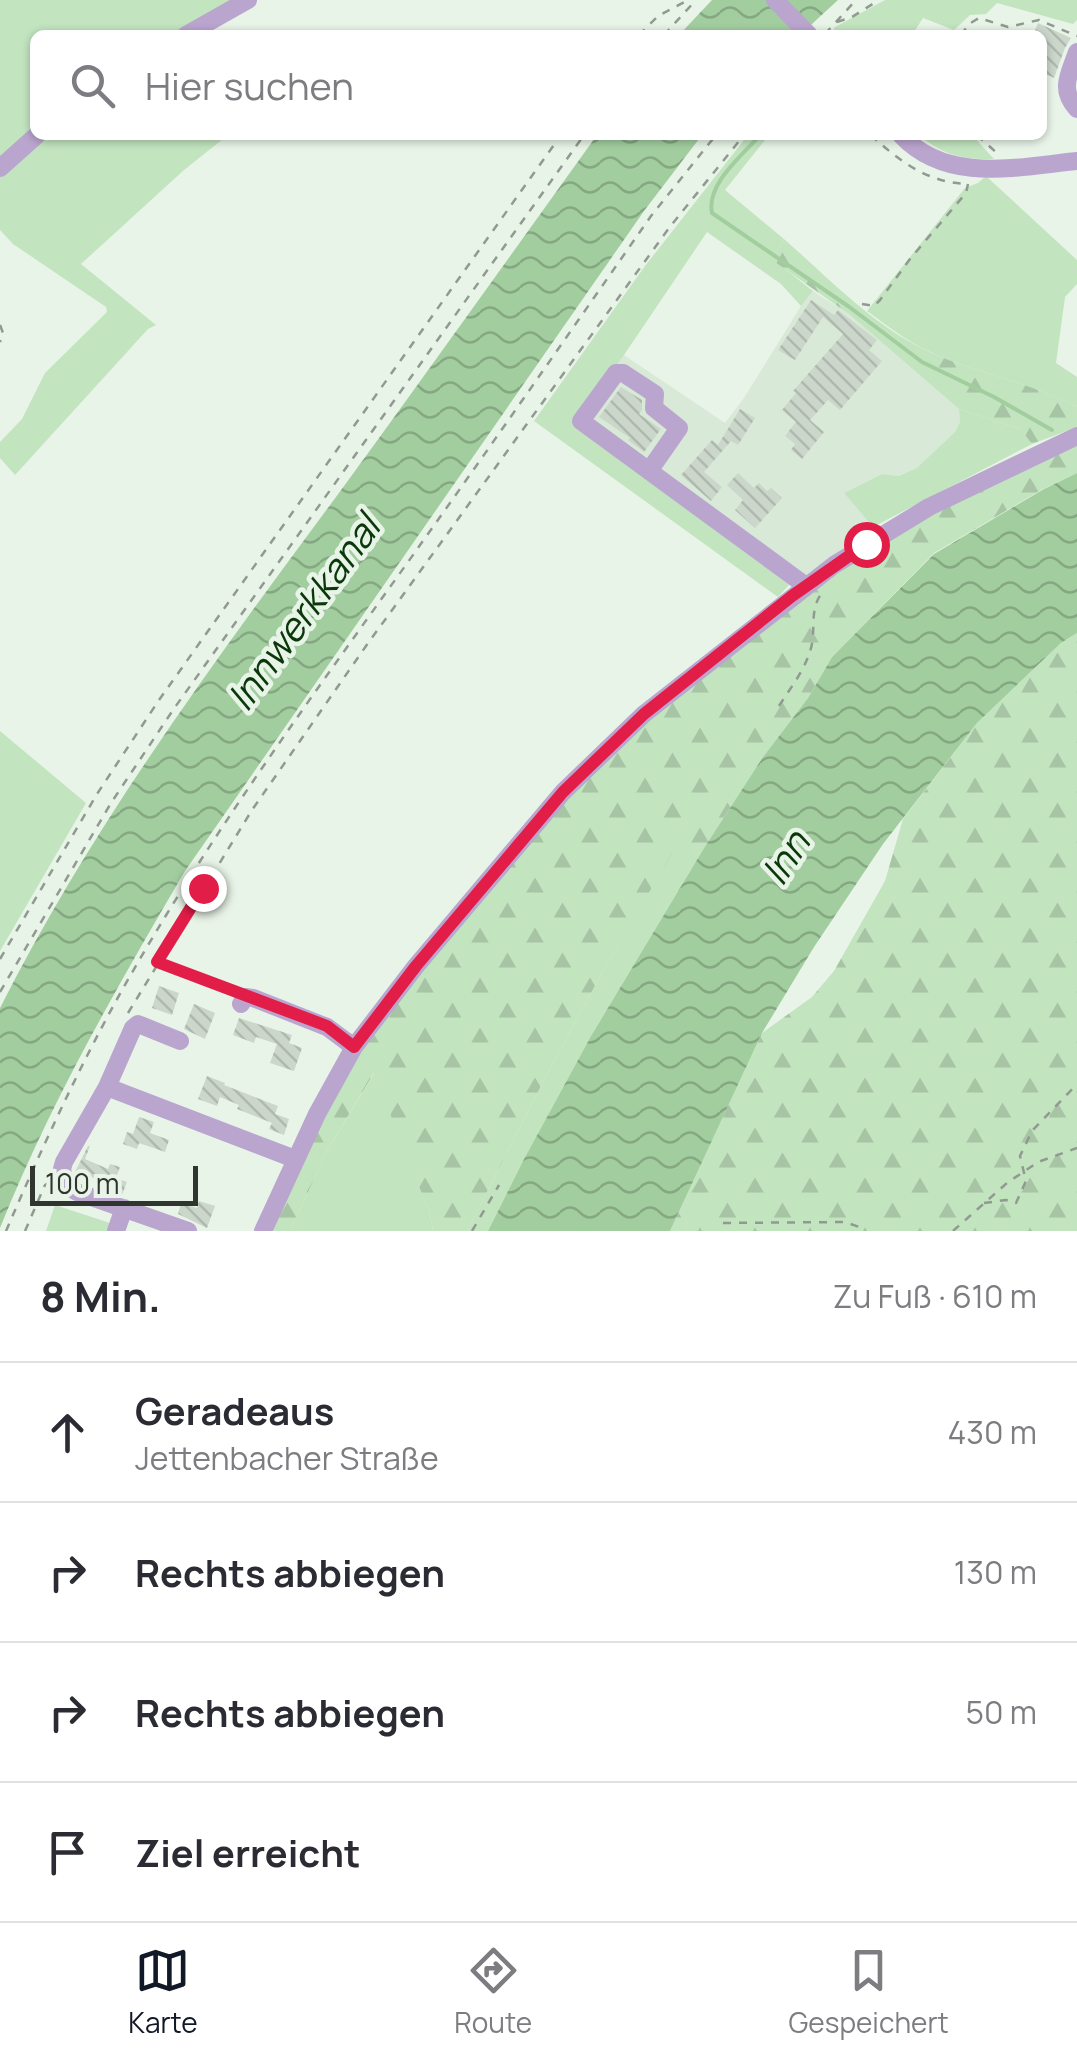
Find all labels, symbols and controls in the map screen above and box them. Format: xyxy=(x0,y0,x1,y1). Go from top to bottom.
search box xyxy=(30,30,1047,140)
icon: search xyxy=(65,58,120,113)
text: Hier suchen xyxy=(145,59,354,111)
water label: Innwerkkanal xyxy=(214,500,393,720)
route start xyxy=(844,522,890,568)
water label: Inn xyxy=(748,819,822,894)
route end xyxy=(181,866,227,912)
scale bar xyxy=(30,1161,198,1206)
text: 100 m xyxy=(45,1164,119,1202)
text: 8 Min. xyxy=(40,1267,161,1325)
text: Zu Fuß · 610 m xyxy=(833,1274,1037,1318)
text: Geradeaus xyxy=(135,1384,334,1436)
icon: ahead xyxy=(40,1405,95,1460)
text: 430 m xyxy=(947,1410,1037,1454)
text: Jettenbacher Straße xyxy=(135,1436,439,1480)
icon: right xyxy=(40,1545,95,1600)
text: Rechts abbiegen xyxy=(135,1546,445,1598)
text: 130 m xyxy=(954,1550,1037,1594)
icon: right xyxy=(40,1685,95,1740)
text: Rechts abbiegen xyxy=(135,1686,445,1738)
text: 50 m xyxy=(965,1690,1037,1734)
icon: arrive xyxy=(40,1825,95,1880)
text: Ziel erreicht xyxy=(135,1826,360,1878)
tab: Karte xyxy=(128,1943,198,2041)
tab: Route xyxy=(454,1943,532,2041)
tab: Gespeichert xyxy=(789,1943,949,2041)

